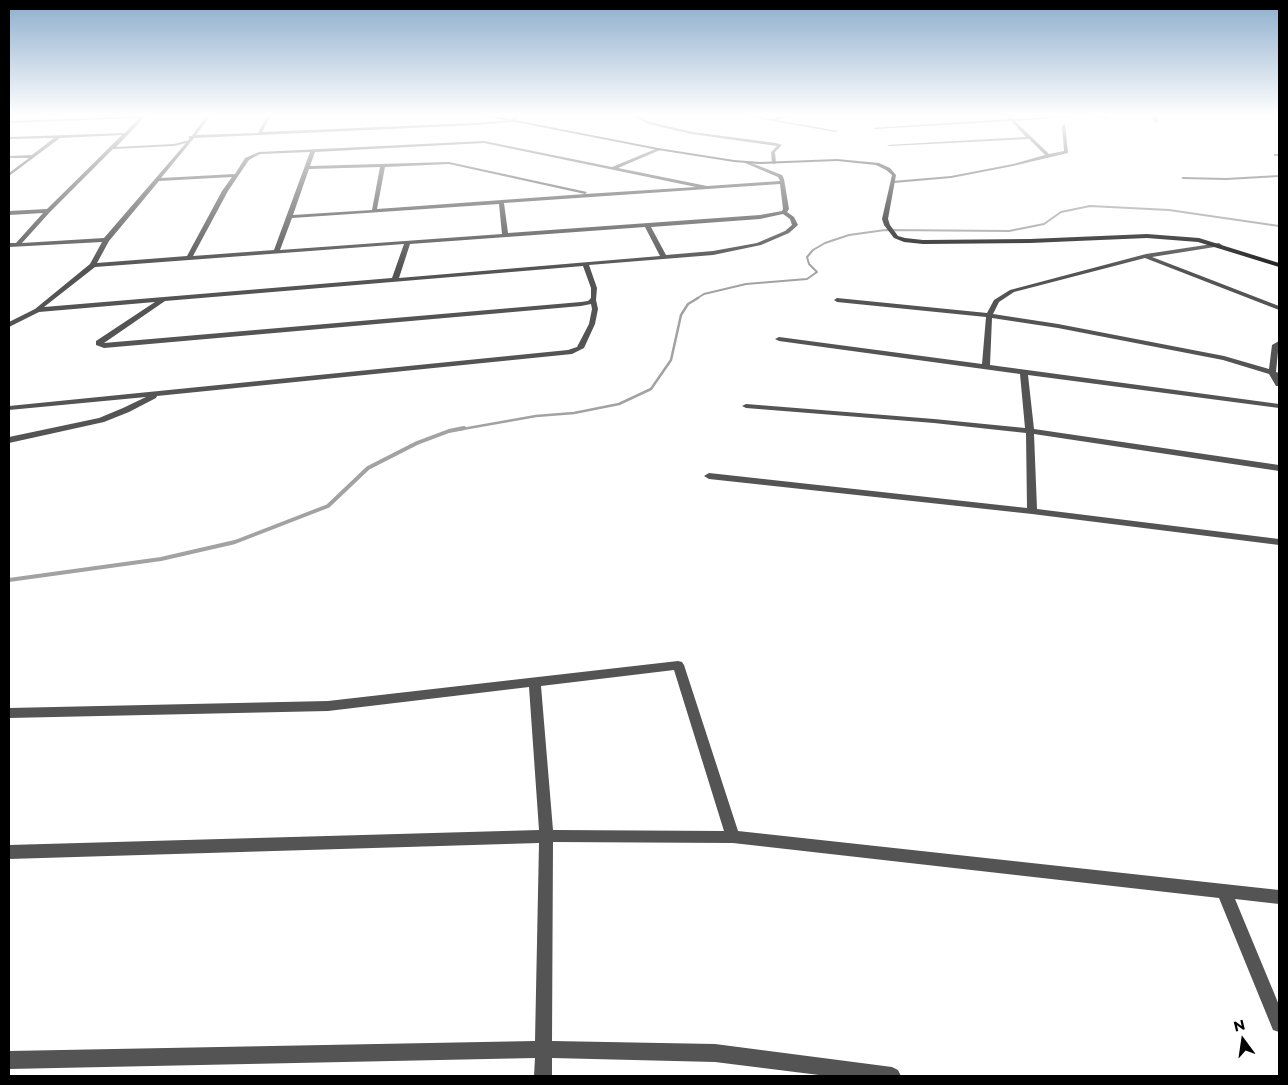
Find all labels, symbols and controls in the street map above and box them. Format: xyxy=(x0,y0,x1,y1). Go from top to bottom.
north arrow xyxy=(1218,1015,1268,1065)
text: N xyxy=(1232,1015,1247,1036)

